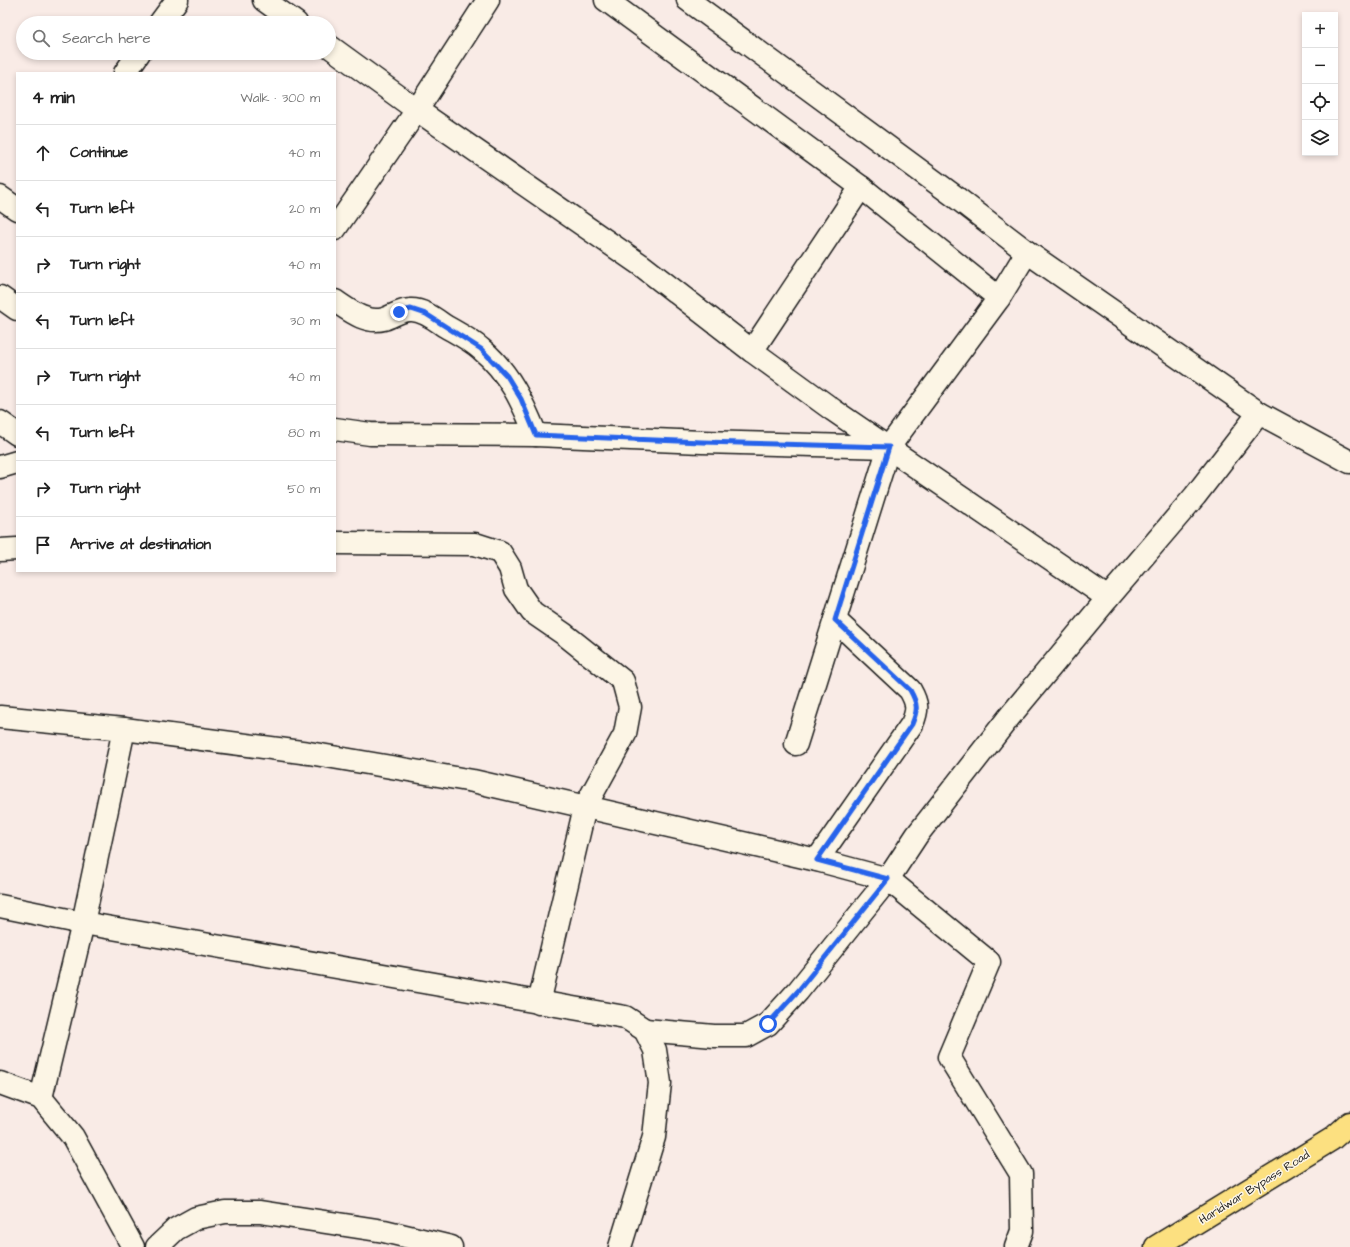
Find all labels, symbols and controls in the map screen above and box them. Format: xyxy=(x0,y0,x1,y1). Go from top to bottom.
map controls xyxy=(1302,12,1338,156)
button: + xyxy=(1302,12,1338,48)
search box xyxy=(16,16,336,60)
icon: search xyxy=(30,27,52,49)
text: Search here xyxy=(62,28,151,49)
button: − xyxy=(1302,48,1338,84)
button: locate xyxy=(1302,84,1338,120)
text: 4 min xyxy=(32,86,75,110)
text: Walk · 300 m xyxy=(241,89,320,107)
button: layers xyxy=(1302,120,1338,156)
icon: ahead xyxy=(32,142,54,164)
text: Continue xyxy=(70,142,128,163)
text: 40 m xyxy=(288,144,320,162)
icon: left xyxy=(32,198,54,220)
text: Turn left xyxy=(70,198,134,219)
text: 20 m xyxy=(289,200,320,218)
icon: right xyxy=(32,254,54,276)
text: Turn right xyxy=(70,254,141,275)
text: 40 m xyxy=(288,256,320,274)
route end xyxy=(390,303,408,321)
icon: left xyxy=(32,310,54,332)
text: Turn left xyxy=(70,310,134,331)
text: 30 m xyxy=(290,312,320,330)
icon: right xyxy=(32,366,54,388)
text: Turn right xyxy=(70,366,141,387)
text: 40 m xyxy=(288,368,320,386)
icon: left xyxy=(32,422,54,444)
text: Turn left xyxy=(70,422,134,443)
text: 80 m xyxy=(288,424,320,442)
icon: right xyxy=(32,478,54,500)
text: Turn right xyxy=(70,478,141,499)
text: 50 m xyxy=(287,480,320,498)
icon: arrive xyxy=(32,534,54,556)
text: Arrive at destination xyxy=(70,534,211,555)
route start xyxy=(759,1015,777,1033)
street label: Haridwar Bypass Road xyxy=(1196,1146,1313,1229)

